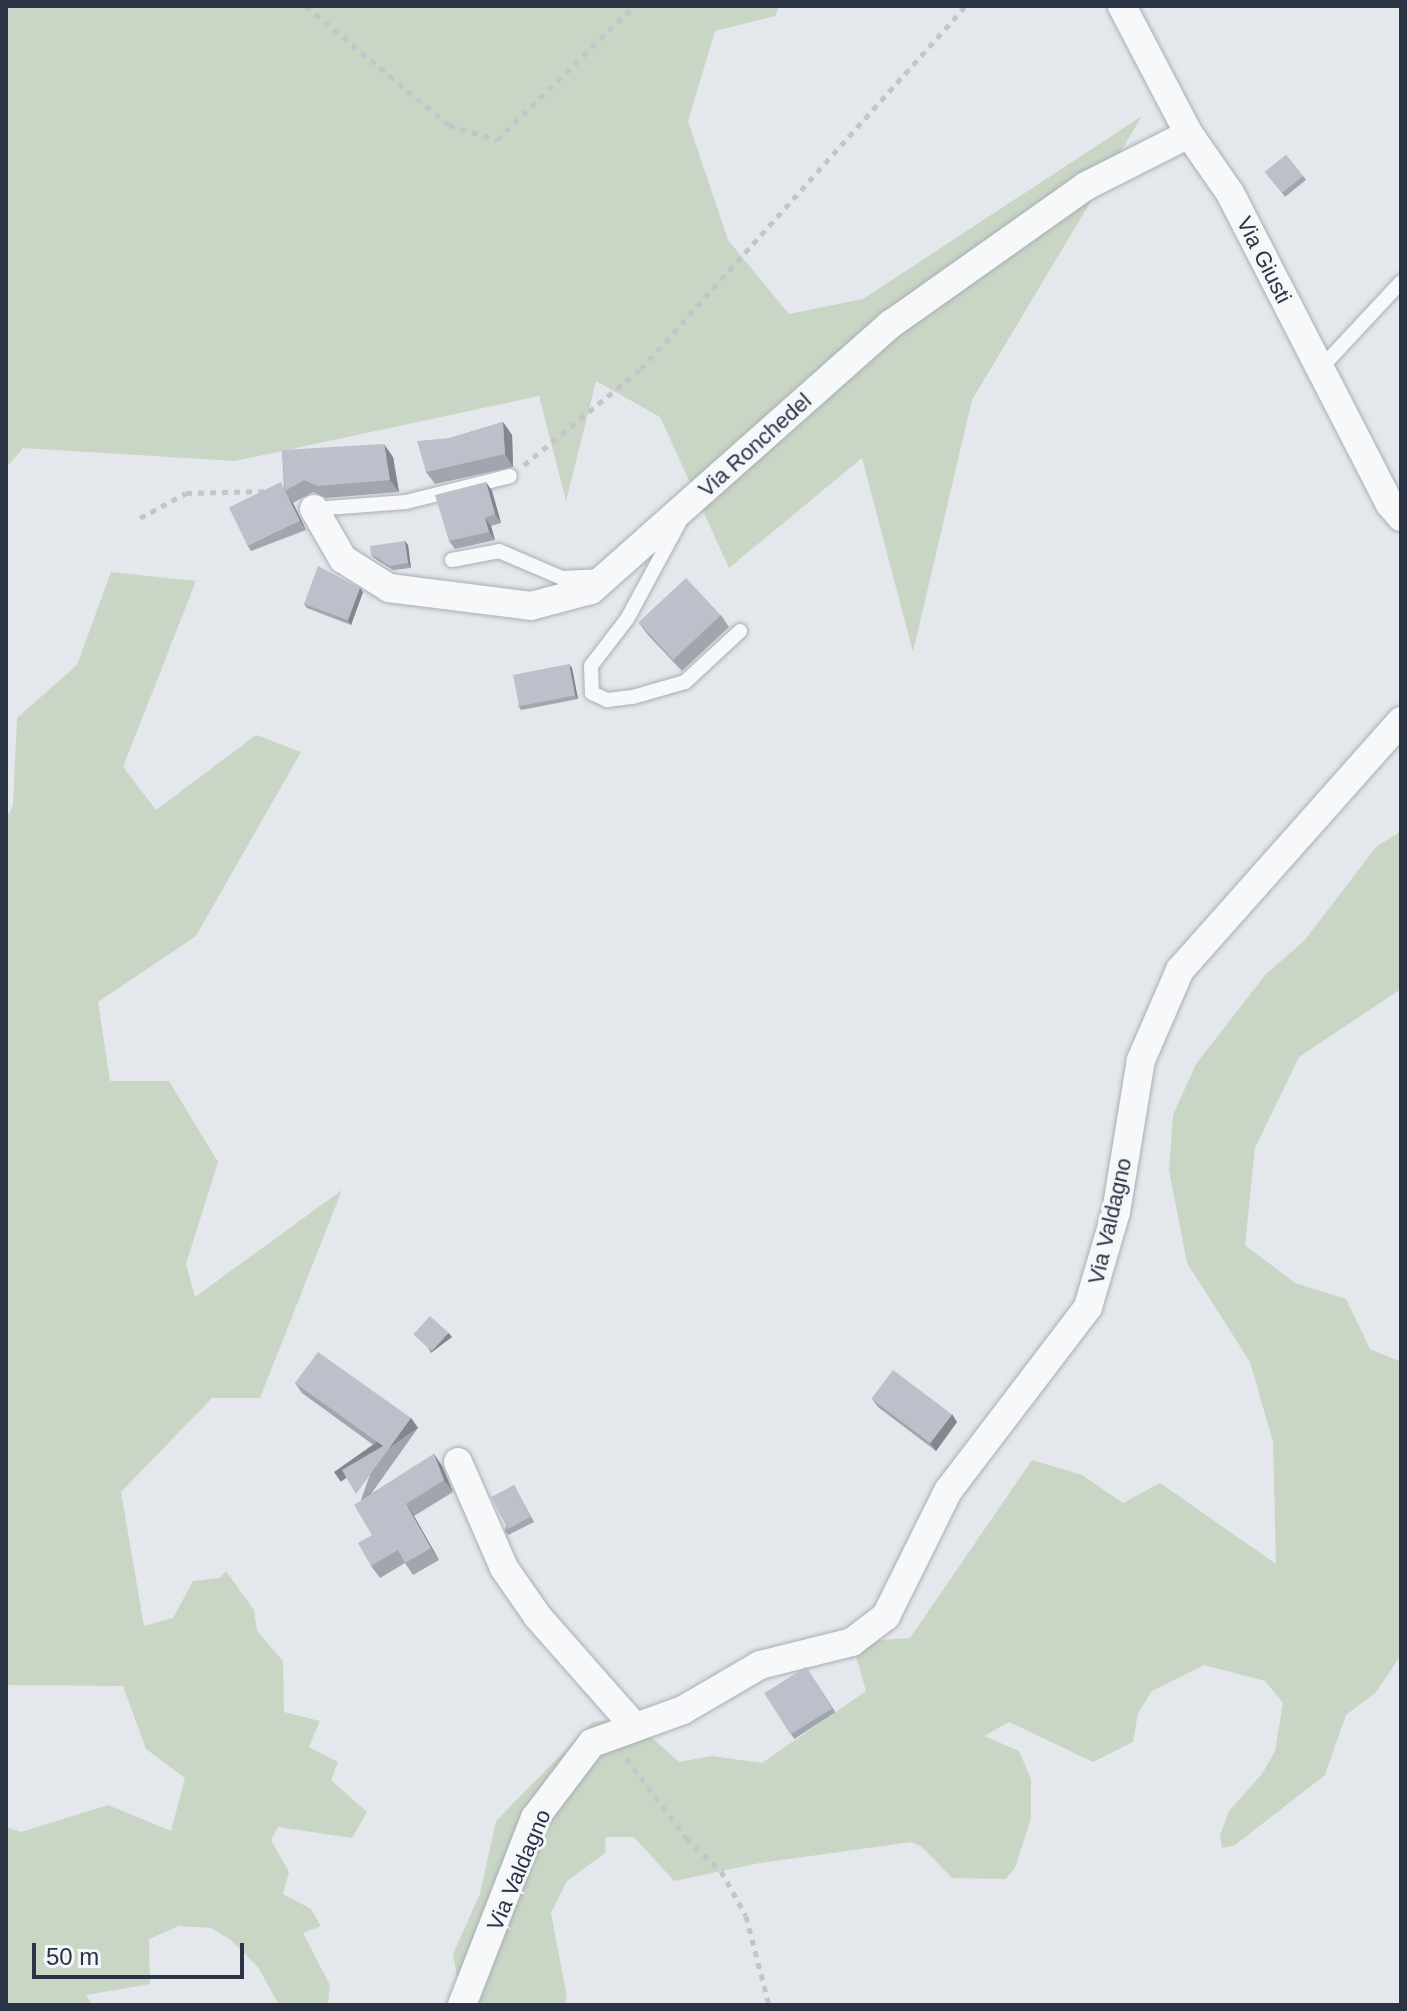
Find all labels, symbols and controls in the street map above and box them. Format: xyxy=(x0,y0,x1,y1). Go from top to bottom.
street label: Via Giusti xyxy=(1231,212,1297,308)
street label: Via Ronchedel xyxy=(693,387,817,503)
street label: Via Valdagno xyxy=(1083,1155,1137,1287)
street label: Via Valdagno xyxy=(482,1806,556,1934)
scale bar xyxy=(36,1927,248,1977)
text: 50 m xyxy=(46,1943,99,1970)

